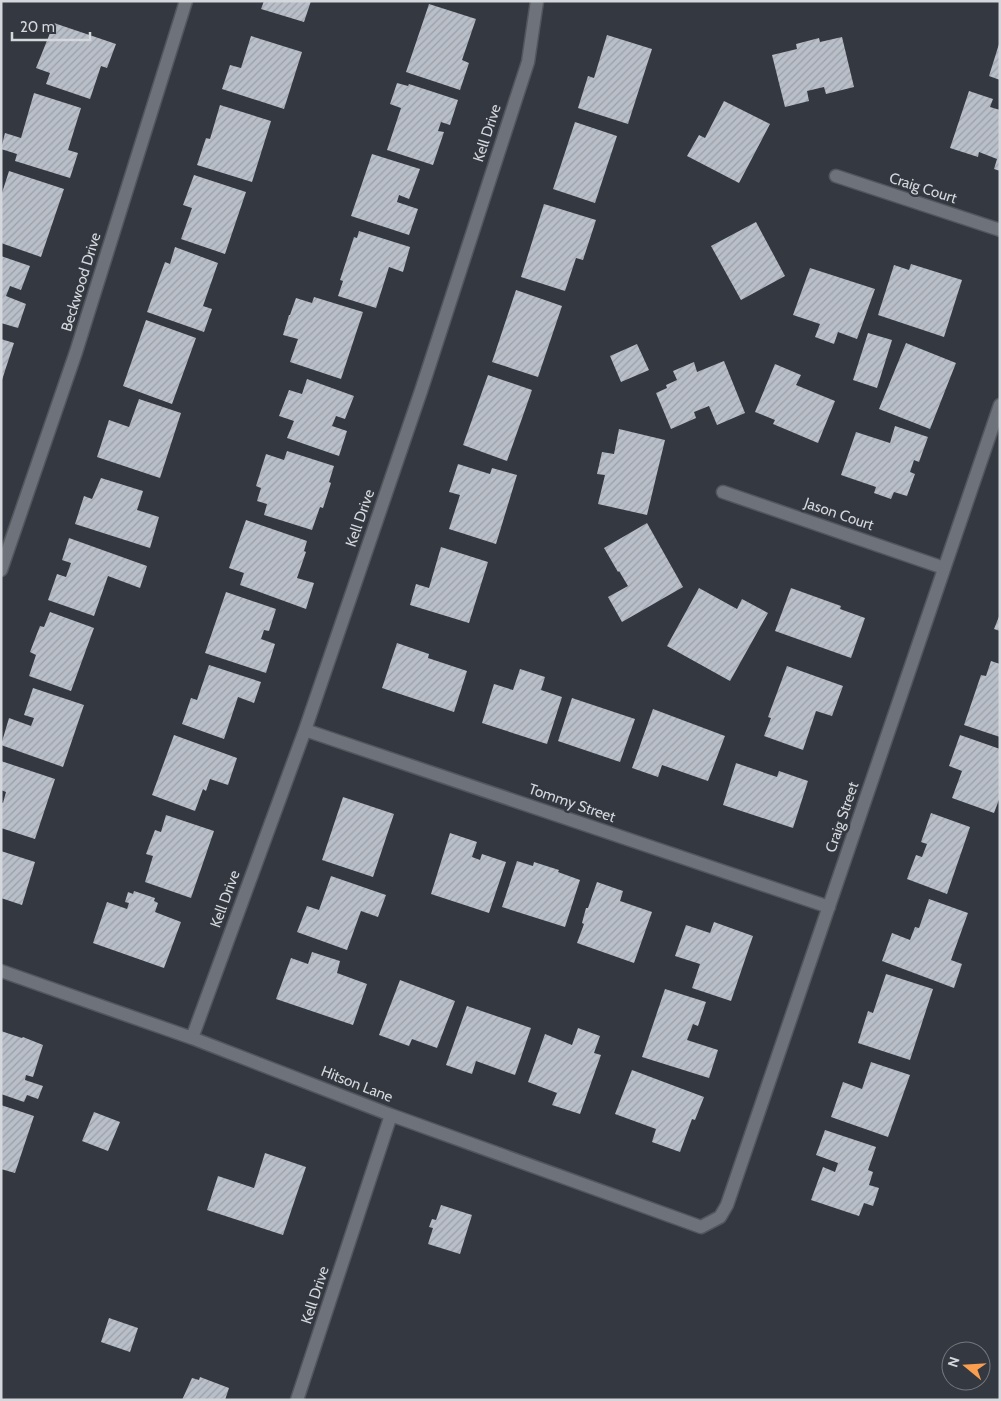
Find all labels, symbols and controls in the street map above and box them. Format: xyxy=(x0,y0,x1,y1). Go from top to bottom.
scale bar xyxy=(12,10,90,42)
text: 20 m xyxy=(20,18,55,36)
street label: Kell Drive xyxy=(469,102,505,164)
street label: Craig Court xyxy=(887,169,959,207)
street label: Beckwood Drive xyxy=(57,230,105,334)
street label: Kell Drive xyxy=(342,487,378,549)
street label: Jason Court xyxy=(801,493,876,534)
street label: Craig Street xyxy=(822,779,862,855)
street label: Tommy Street xyxy=(526,780,618,826)
street label: Kell Drive xyxy=(206,868,244,930)
street label: Hitson Lane xyxy=(318,1062,396,1106)
street label: Kell Drive xyxy=(297,1264,333,1326)
north arrow xyxy=(941,1341,991,1391)
text: N xyxy=(944,1354,964,1369)

